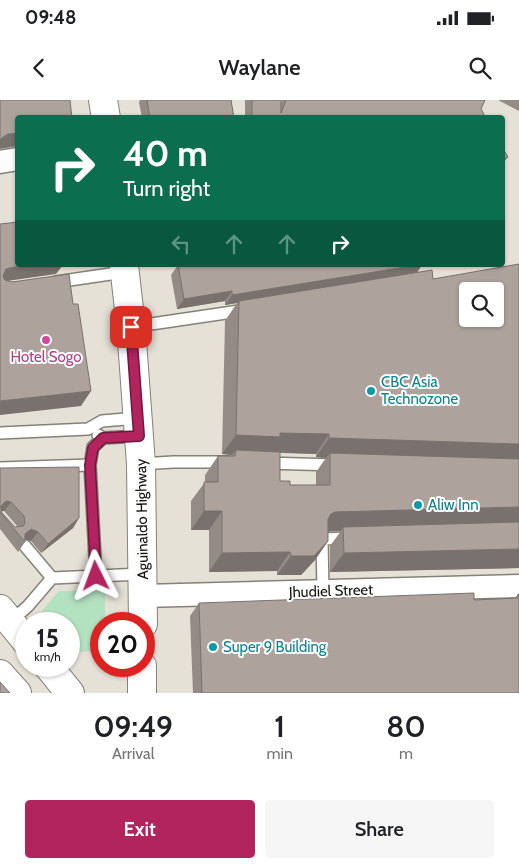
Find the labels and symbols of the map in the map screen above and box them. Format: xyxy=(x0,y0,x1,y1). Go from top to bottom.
pin xyxy=(110,306,152,348)
marker: Hotel Sogo xyxy=(40,334,52,346)
place label: Hotel Sogo xyxy=(11,348,81,366)
place label: CBC Asia Technozone xyxy=(381,373,458,408)
marker: CBC Asia Technozone xyxy=(365,385,377,397)
street label: Aguinaldo Highway xyxy=(132,458,152,580)
place label: Aliw Inn xyxy=(428,496,479,514)
marker: Aliw Inn xyxy=(412,499,424,511)
position arrow xyxy=(69,549,121,601)
street label: Jhudiel Street xyxy=(288,581,373,602)
speed limit sign: 20 xyxy=(90,612,155,677)
place label: Super 9 Building xyxy=(223,638,327,656)
marker: Super 9 Building xyxy=(207,641,219,653)

